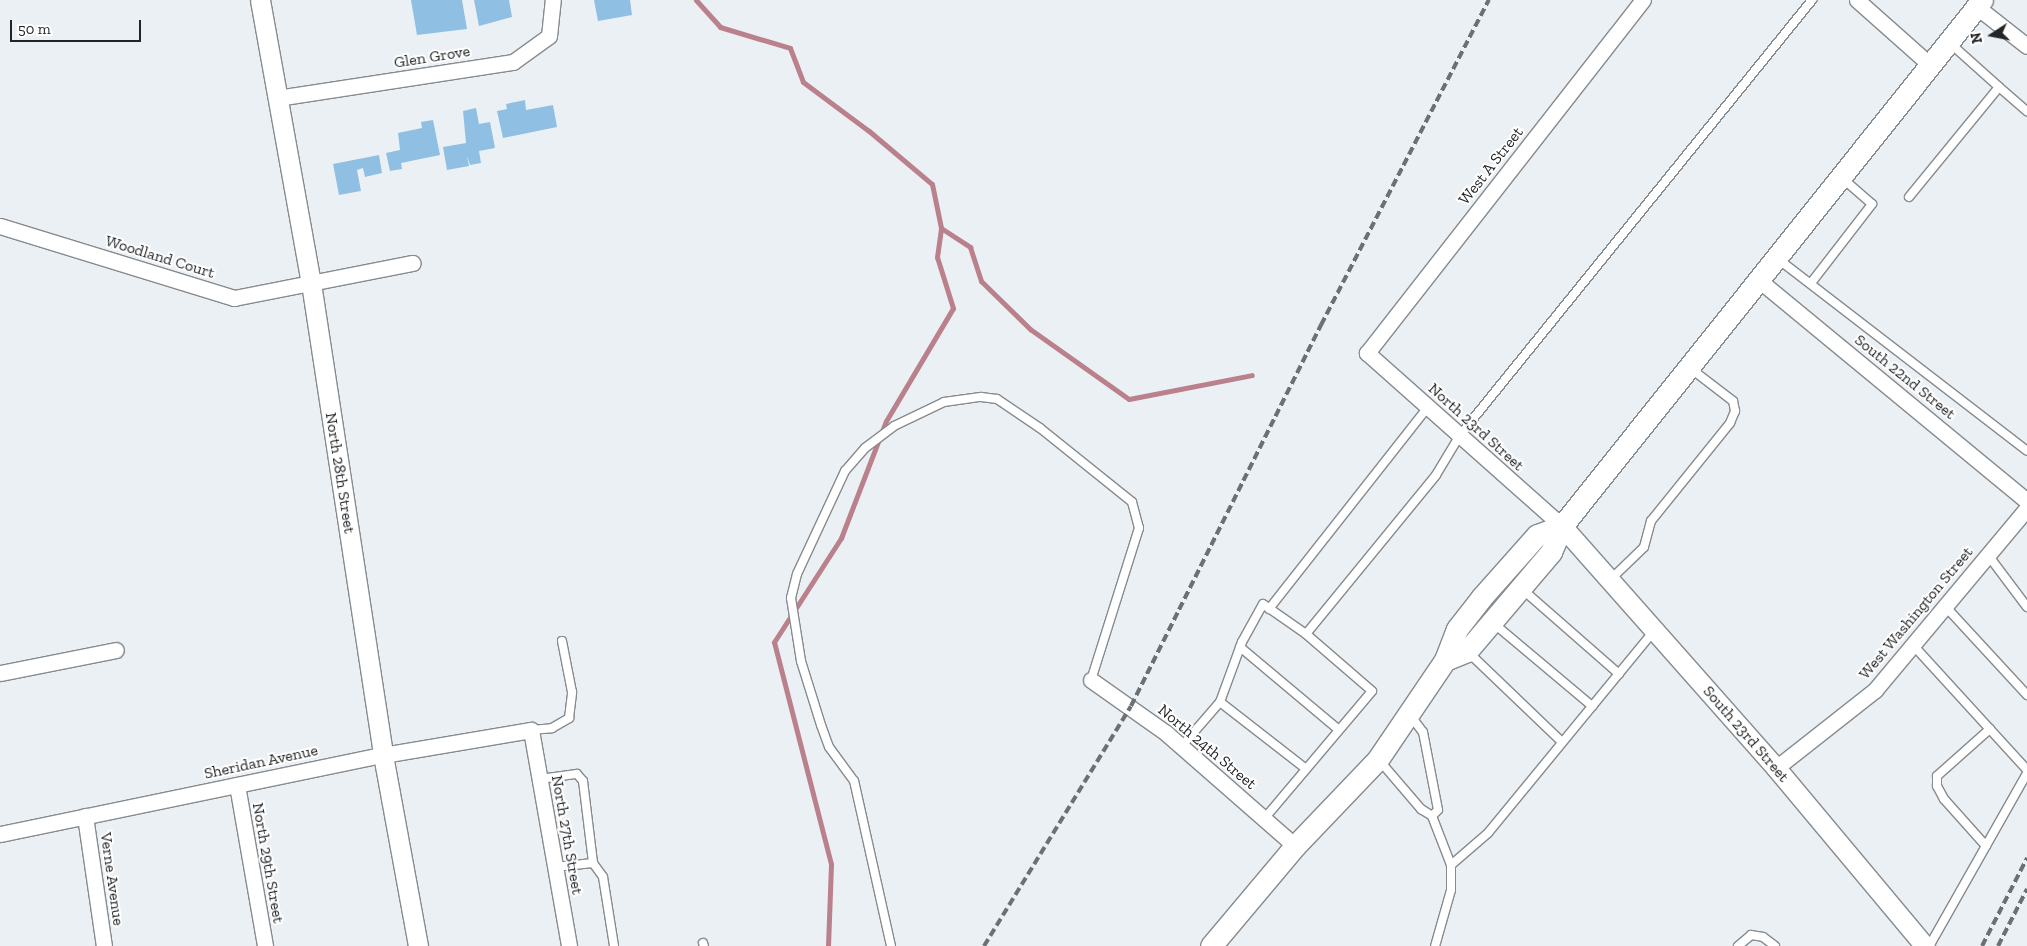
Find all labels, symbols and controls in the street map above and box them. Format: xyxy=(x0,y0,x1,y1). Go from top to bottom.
scale bar xyxy=(12,10,144,42)
north arrow xyxy=(1967,10,2017,60)
text: 50 m xyxy=(18,20,51,38)
text: N xyxy=(1967,31,1986,45)
street label: Glen Grove xyxy=(393,42,471,72)
street label: West A Street xyxy=(1454,123,1528,209)
street label: Woodland Court xyxy=(103,231,217,283)
street label: South 22nd Street xyxy=(1851,330,1959,424)
street label: North 23rd Street xyxy=(1424,379,1528,475)
street label: North 28th Street xyxy=(321,411,359,535)
street label: West Washington Street xyxy=(1855,543,1977,683)
street label: South 23rd Street xyxy=(1699,682,1793,786)
street label: North 24th Street xyxy=(1154,700,1260,794)
street label: Sheridan Avenue xyxy=(202,741,320,783)
street label: North 27th Street xyxy=(547,774,587,896)
street label: North 29th Street xyxy=(248,801,288,925)
street label: Verne Avenue xyxy=(96,831,128,927)

